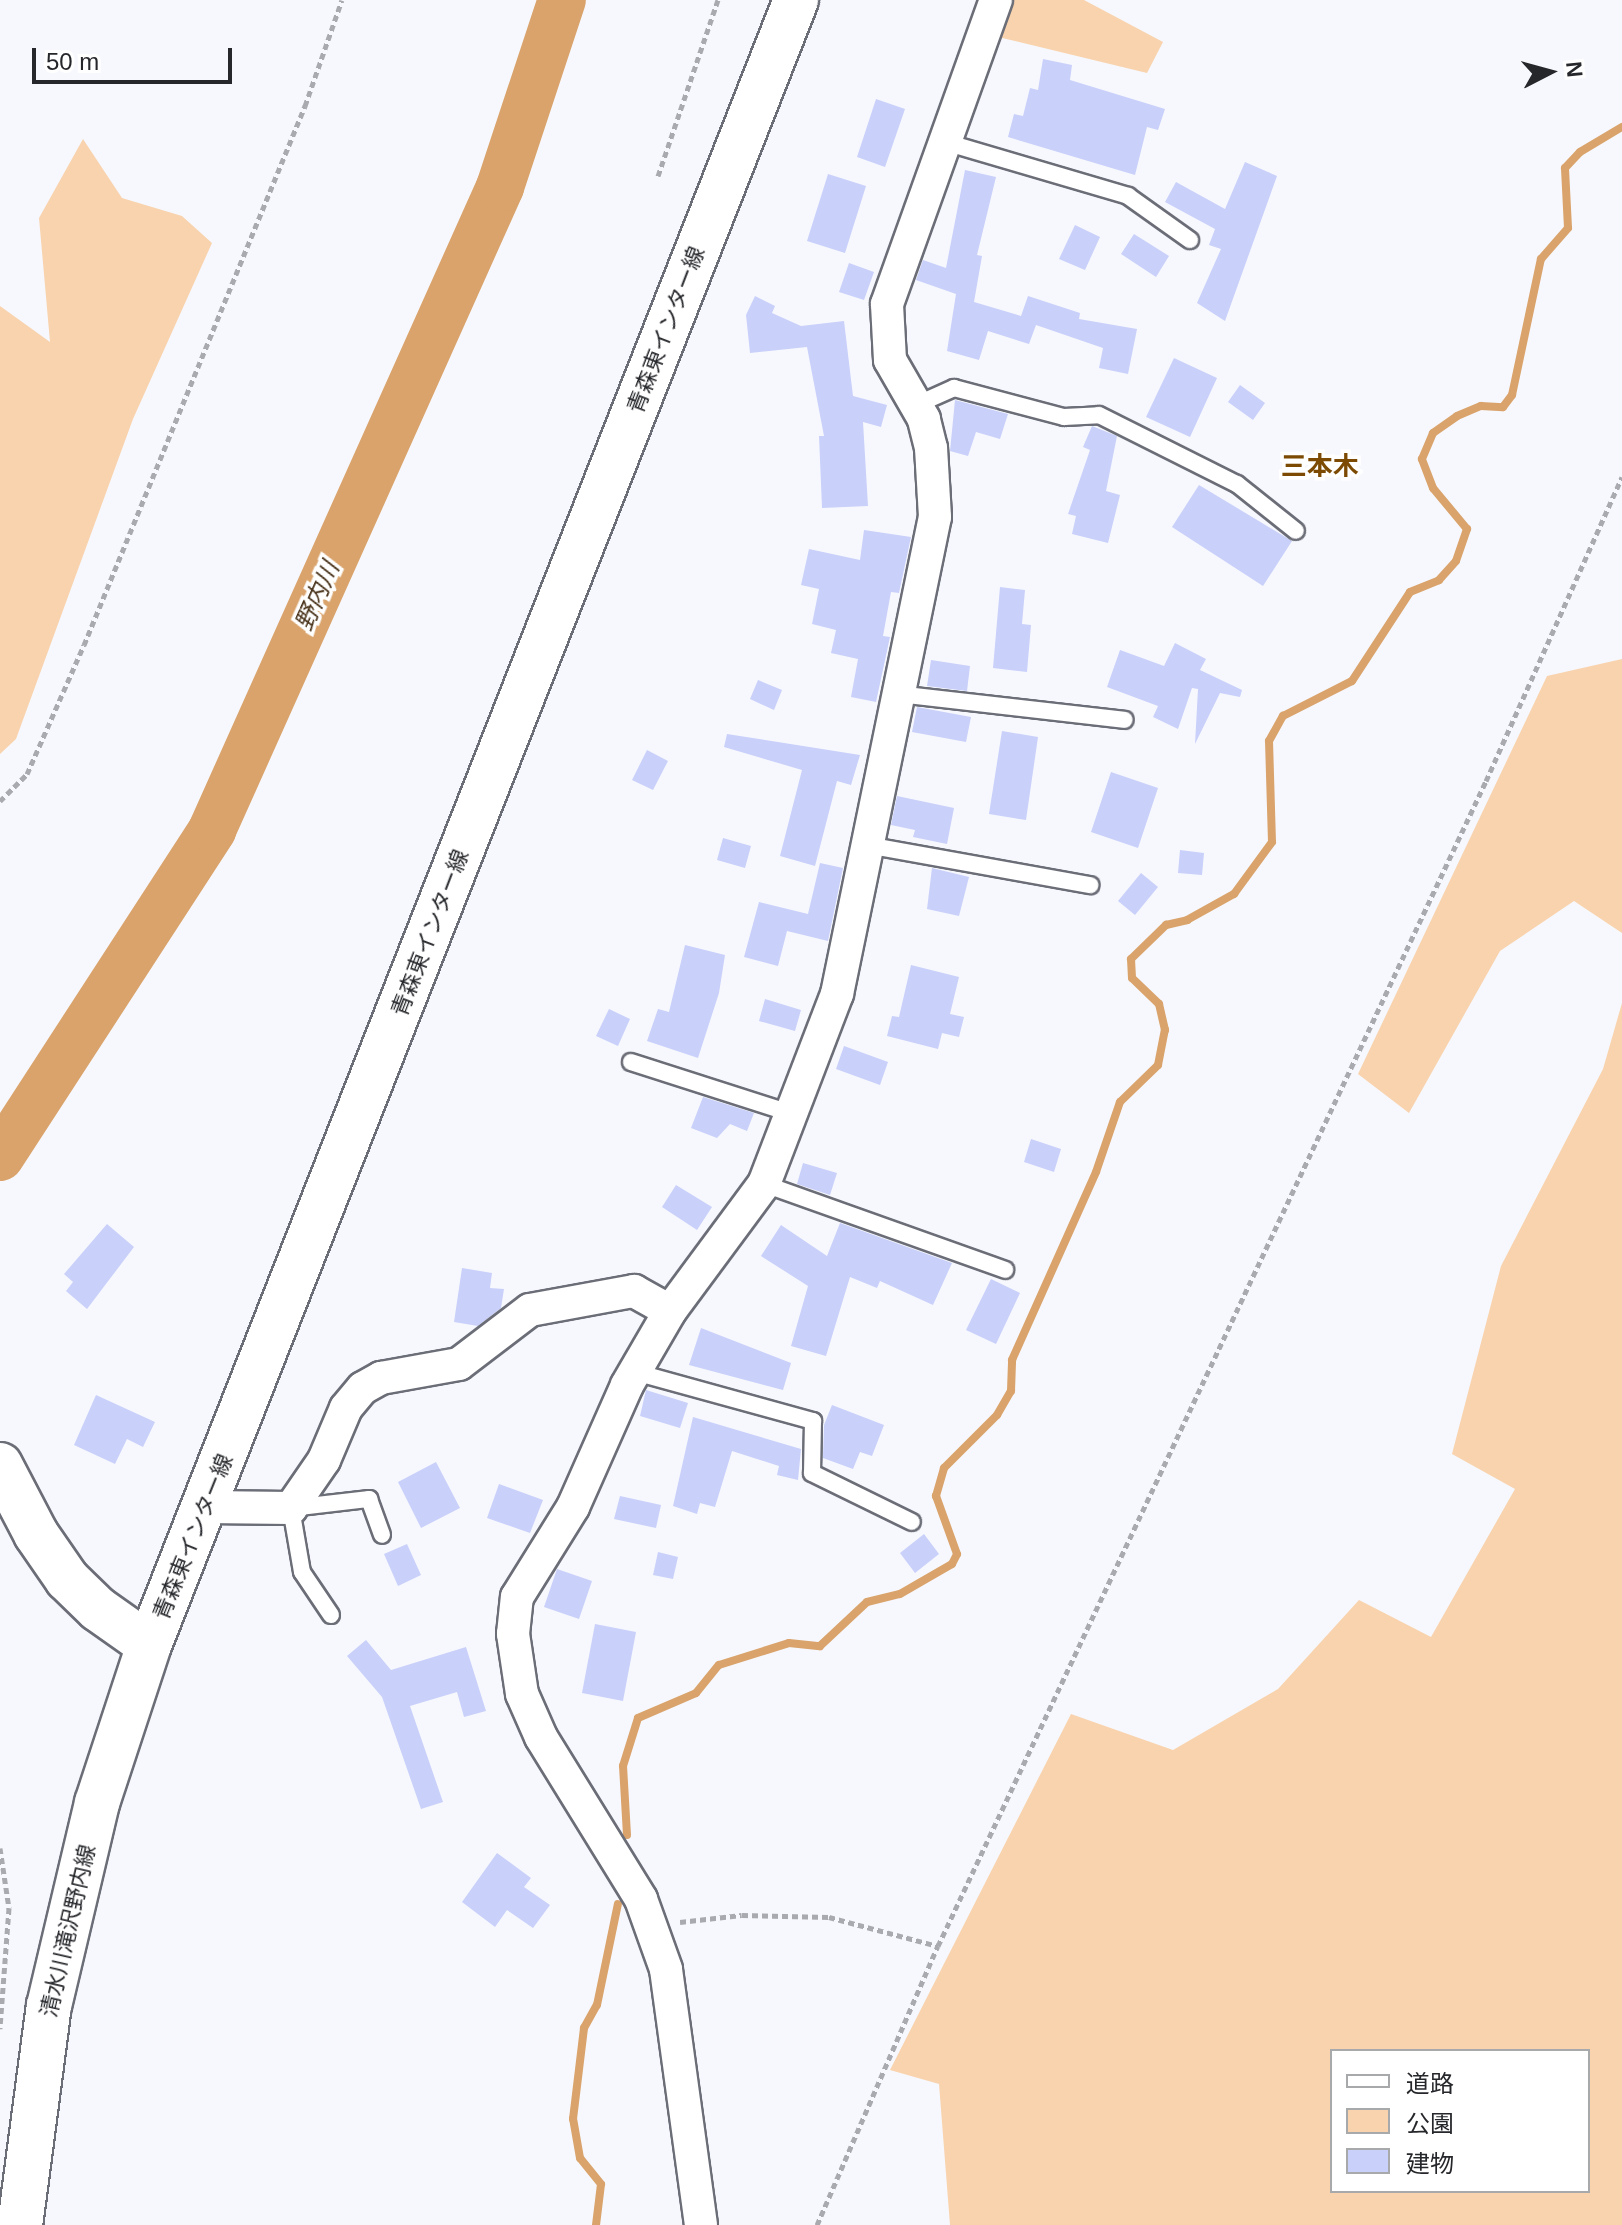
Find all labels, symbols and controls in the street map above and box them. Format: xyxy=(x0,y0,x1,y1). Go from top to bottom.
scale bar xyxy=(36,32,236,82)
north arrow xyxy=(1510,32,1590,112)
text: 50 m xyxy=(46,48,99,75)
text: N xyxy=(1561,60,1588,79)
street label: 青森東インター線 xyxy=(622,243,710,417)
district label: 三本木 xyxy=(1281,451,1359,483)
water label: 野内川 xyxy=(289,557,345,635)
street label: 青森東インター線 xyxy=(386,846,474,1020)
street label: 青森東インター線 xyxy=(148,1450,238,1624)
street label: 清水川滝沢野内線 xyxy=(35,1842,101,2020)
legend xyxy=(1330,2049,1590,2193)
text: 道路 xyxy=(1406,2070,1454,2097)
text: 公園 xyxy=(1406,2110,1454,2137)
text: 建物 xyxy=(1406,2150,1454,2177)

